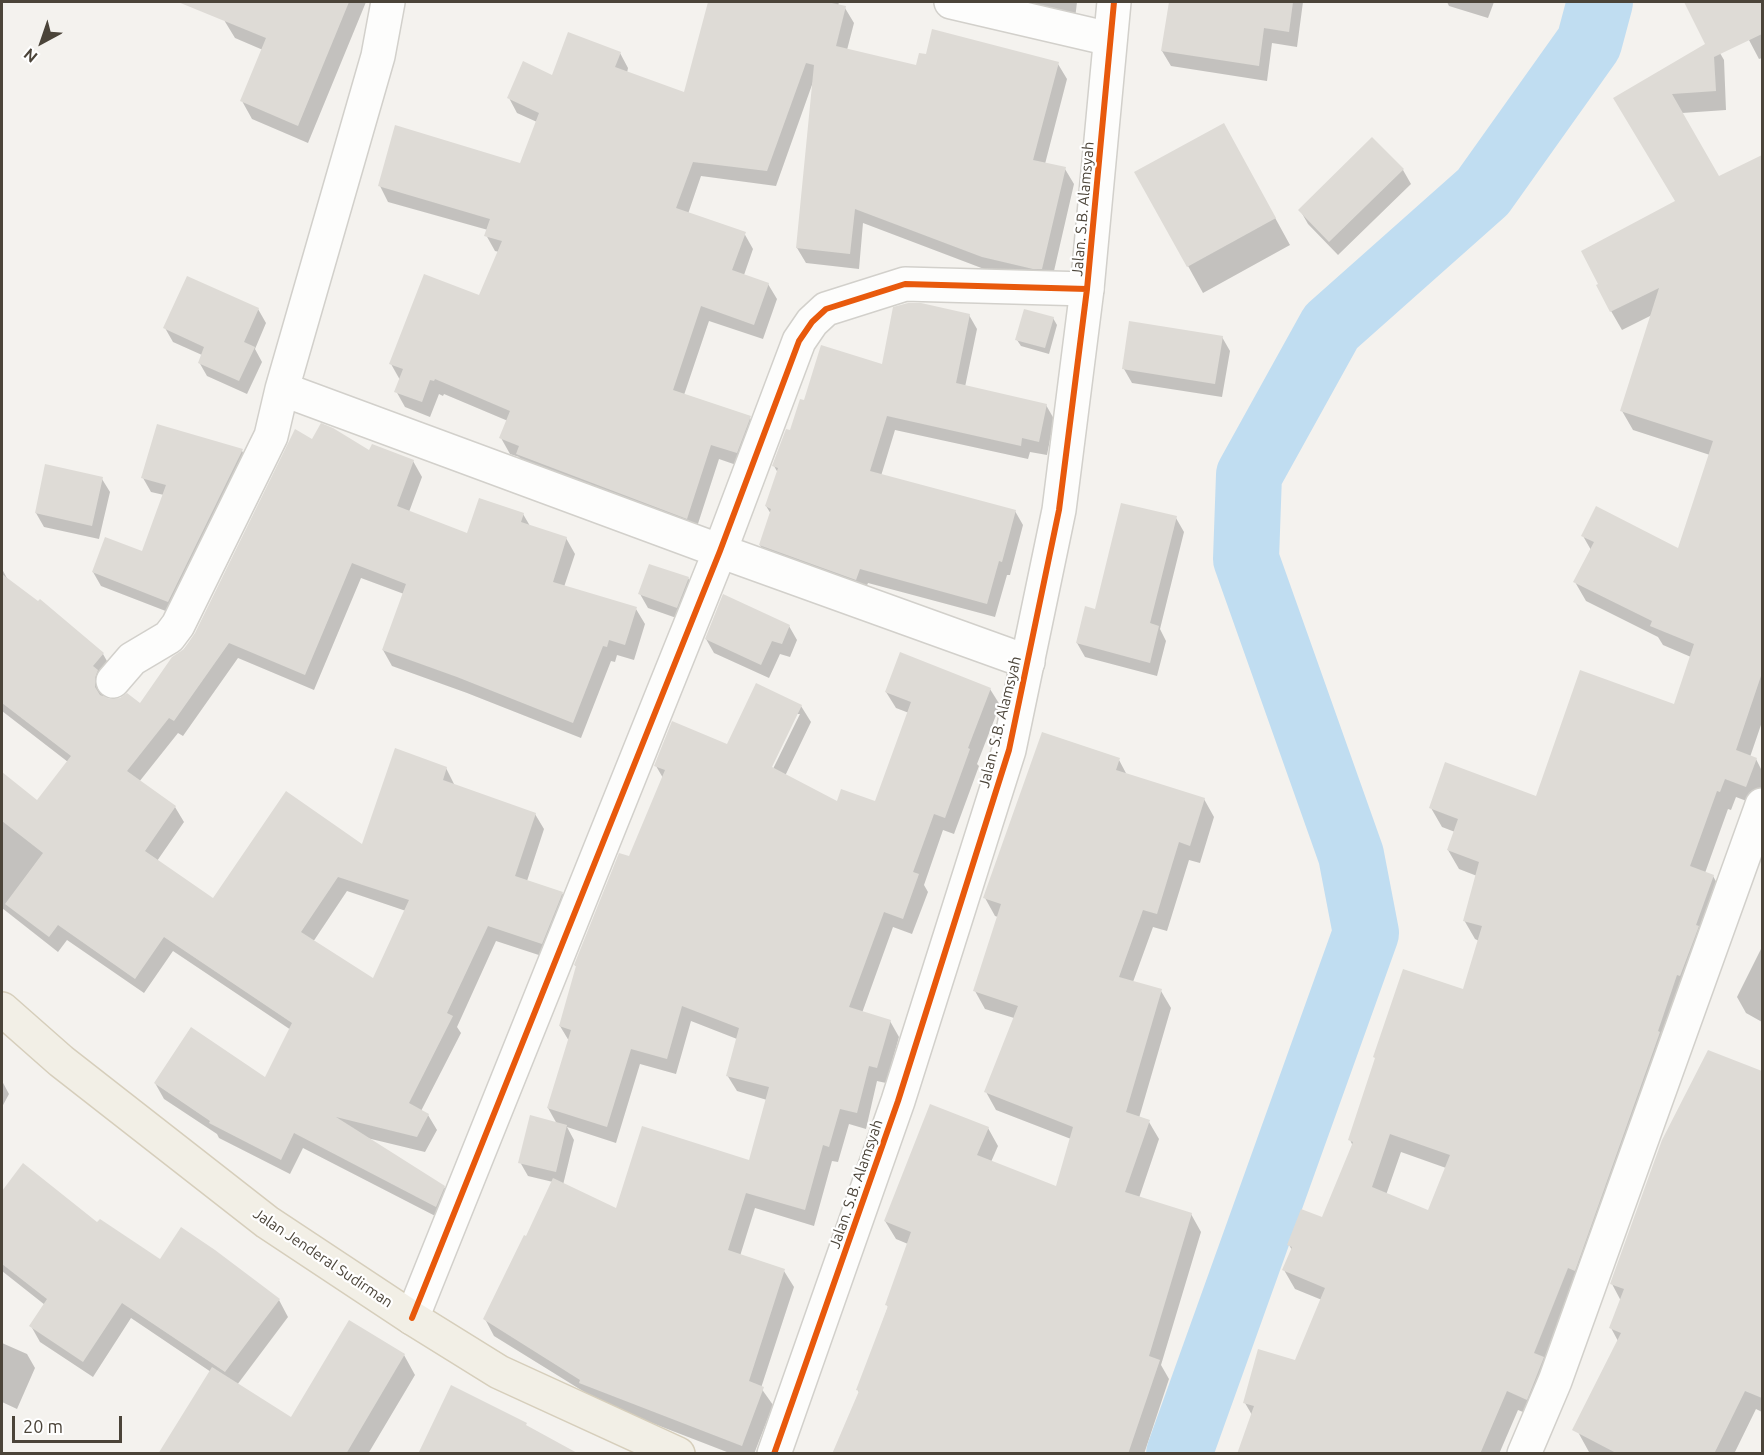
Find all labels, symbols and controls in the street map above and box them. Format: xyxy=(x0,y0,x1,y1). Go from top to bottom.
north arrow xyxy=(12,12,72,72)
text: N xyxy=(20,45,41,67)
street label: Jalan. S.B. Alamsyah xyxy=(1068,141,1098,277)
street label: Jalan. S.B. Alamsyah xyxy=(975,654,1025,790)
street label: Jalan. S.B. Alamsyah xyxy=(825,1117,887,1251)
street label: Jalan Jenderal Sudirman xyxy=(250,1205,396,1311)
scale bar xyxy=(15,1404,124,1442)
text: 20 m xyxy=(23,1416,63,1436)

